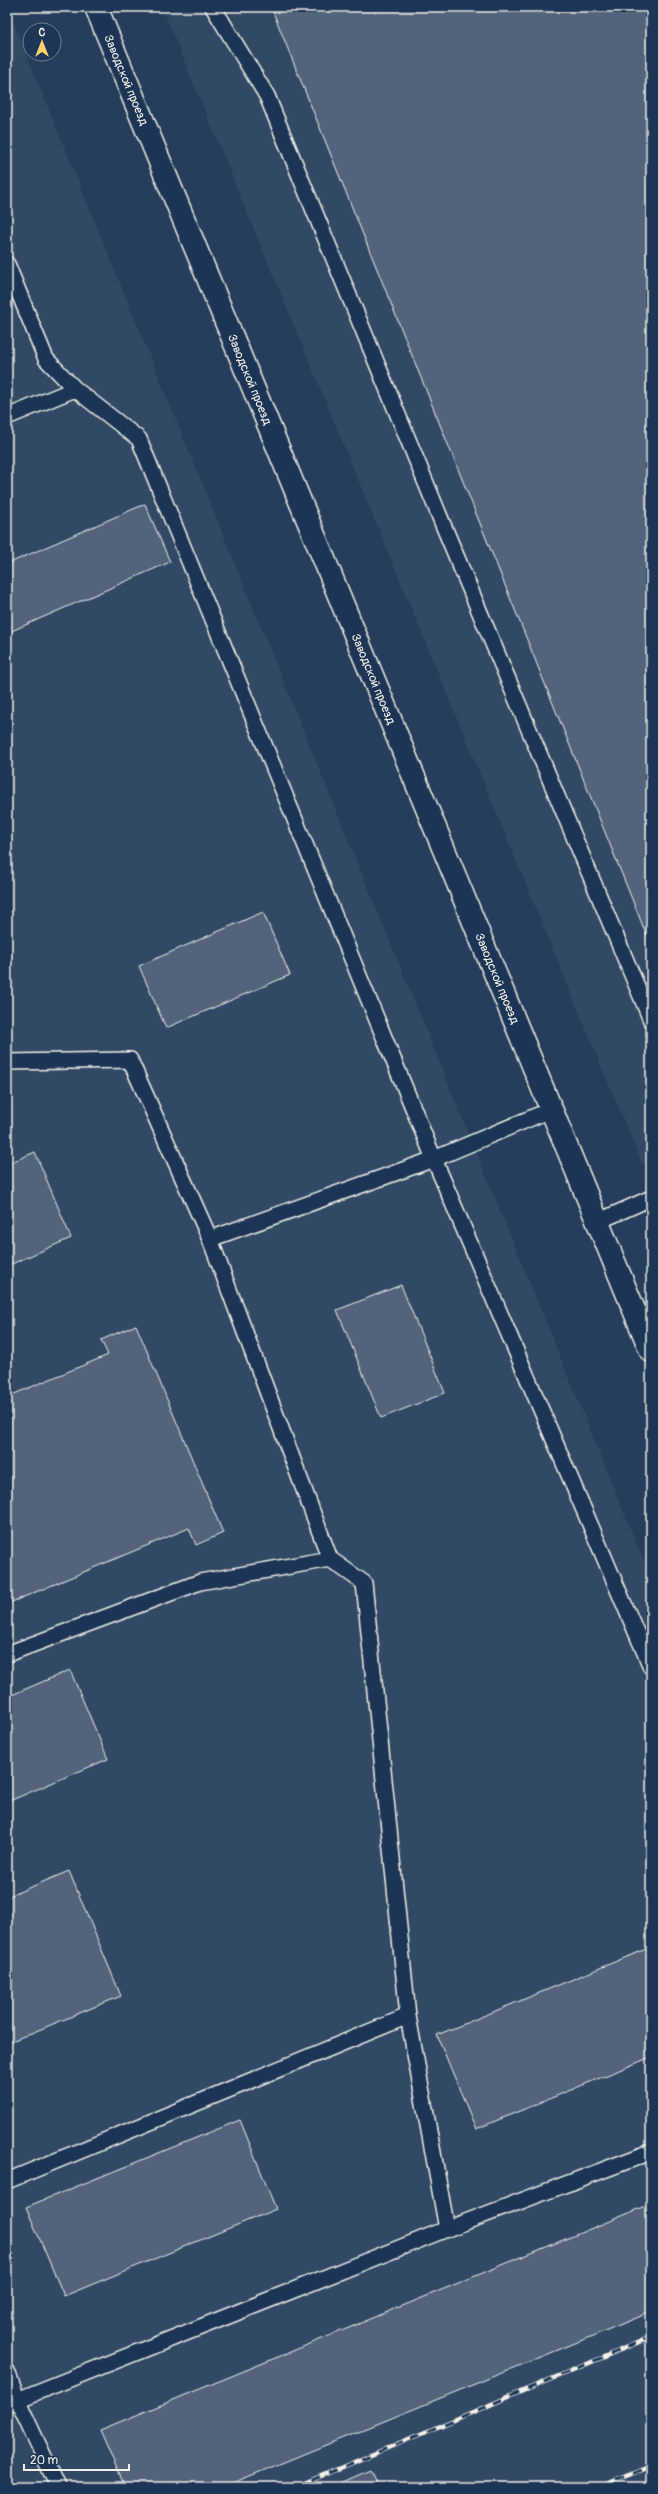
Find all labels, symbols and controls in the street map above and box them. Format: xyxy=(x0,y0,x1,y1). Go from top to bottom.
north arrow xyxy=(22,22,62,62)
text: С xyxy=(39,26,46,39)
street label: Заводской проезд xyxy=(101,32,152,128)
street label: Заводской проезд xyxy=(224,332,276,428)
street label: Заводской проезд xyxy=(348,631,399,727)
street label: Заводской проезд xyxy=(472,931,523,1027)
scale bar xyxy=(24,2446,129,2472)
text: 20 m xyxy=(30,2453,59,2468)

